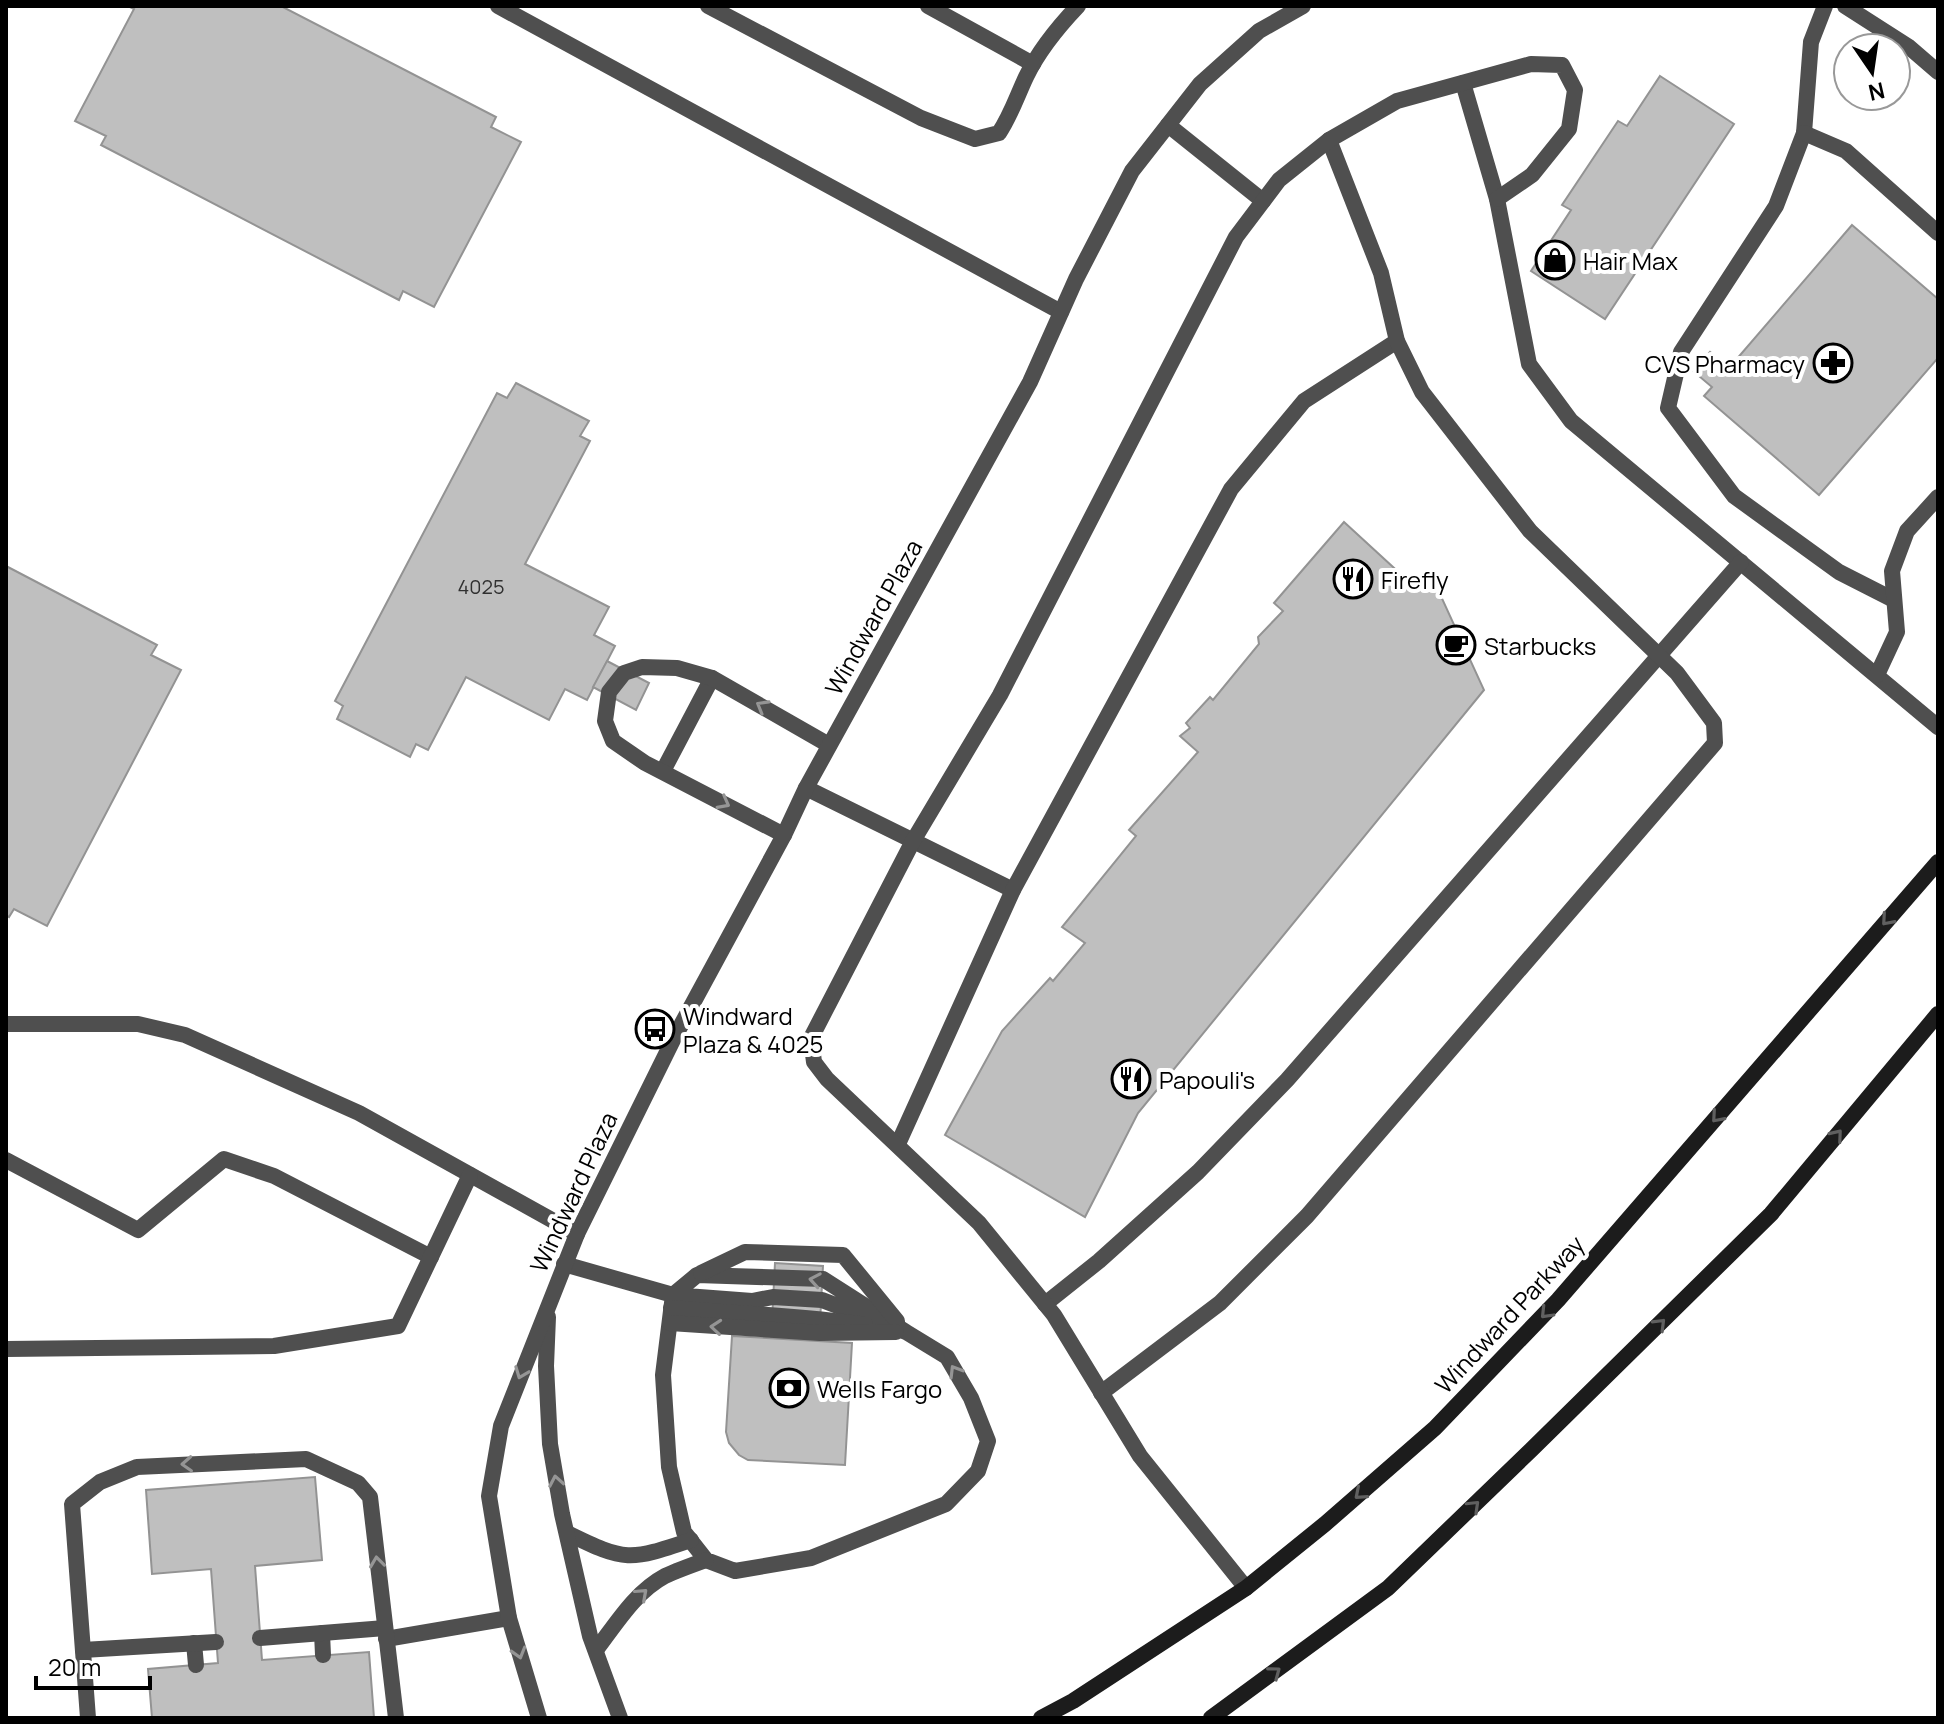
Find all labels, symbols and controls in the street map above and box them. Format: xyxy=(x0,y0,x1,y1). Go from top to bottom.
north arrow xyxy=(1832,32,1912,112)
text: N xyxy=(1865,75,1888,108)
shop icon: Hair Max xyxy=(1534,239,1576,281)
place label: Hair Max xyxy=(1583,244,1678,277)
pharmacy icon: CVS Pharmacy xyxy=(1812,342,1854,384)
place label: CVS Pharmacy xyxy=(1645,347,1805,380)
street label: Windward Plaza xyxy=(817,533,929,701)
restaurant icon: Firefly xyxy=(1332,558,1374,600)
place label: Firefly xyxy=(1381,563,1449,596)
house number: 4025 xyxy=(458,573,504,600)
cafe icon: Starbucks xyxy=(1435,624,1477,666)
place label: Starbucks xyxy=(1484,629,1596,662)
one-way arrow xyxy=(756,700,771,716)
one-way arrow xyxy=(715,793,730,808)
one-way arrow xyxy=(1882,911,1897,926)
place label: Windward Plaza & 4025 xyxy=(683,999,823,1060)
bus stop icon: Windward Plaza & 4025 xyxy=(634,1008,676,1050)
restaurant icon: Papouli's xyxy=(1110,1058,1152,1100)
place label: Papouli's xyxy=(1159,1063,1255,1096)
street label: Windward Plaza xyxy=(521,1107,625,1277)
one-way arrow xyxy=(1712,1107,1726,1122)
one-way arrow xyxy=(1827,1130,1842,1144)
street label: Windward Parkway xyxy=(1427,1227,1591,1400)
one-way arrow xyxy=(808,1272,821,1289)
one-way arrow xyxy=(1540,1304,1555,1318)
one-way arrow xyxy=(709,1319,722,1336)
one-way arrow xyxy=(1650,1319,1665,1333)
one-way arrow xyxy=(949,1365,965,1380)
one-way arrow xyxy=(514,1366,531,1380)
bank icon: Wells Fargo xyxy=(768,1367,810,1409)
place label: Wells Fargo xyxy=(817,1372,942,1405)
one-way arrow xyxy=(180,1456,193,1473)
one-way arrow xyxy=(549,1474,566,1488)
one-way arrow xyxy=(1354,1484,1369,1499)
one-way arrow xyxy=(1465,1501,1479,1515)
one-way arrow xyxy=(369,1555,386,1568)
one-way arrow xyxy=(633,1588,647,1603)
scale bar xyxy=(36,1640,150,1690)
one-way arrow xyxy=(510,1646,526,1660)
text: 20 m xyxy=(48,1650,101,1683)
one-way arrow xyxy=(1266,1668,1280,1682)

